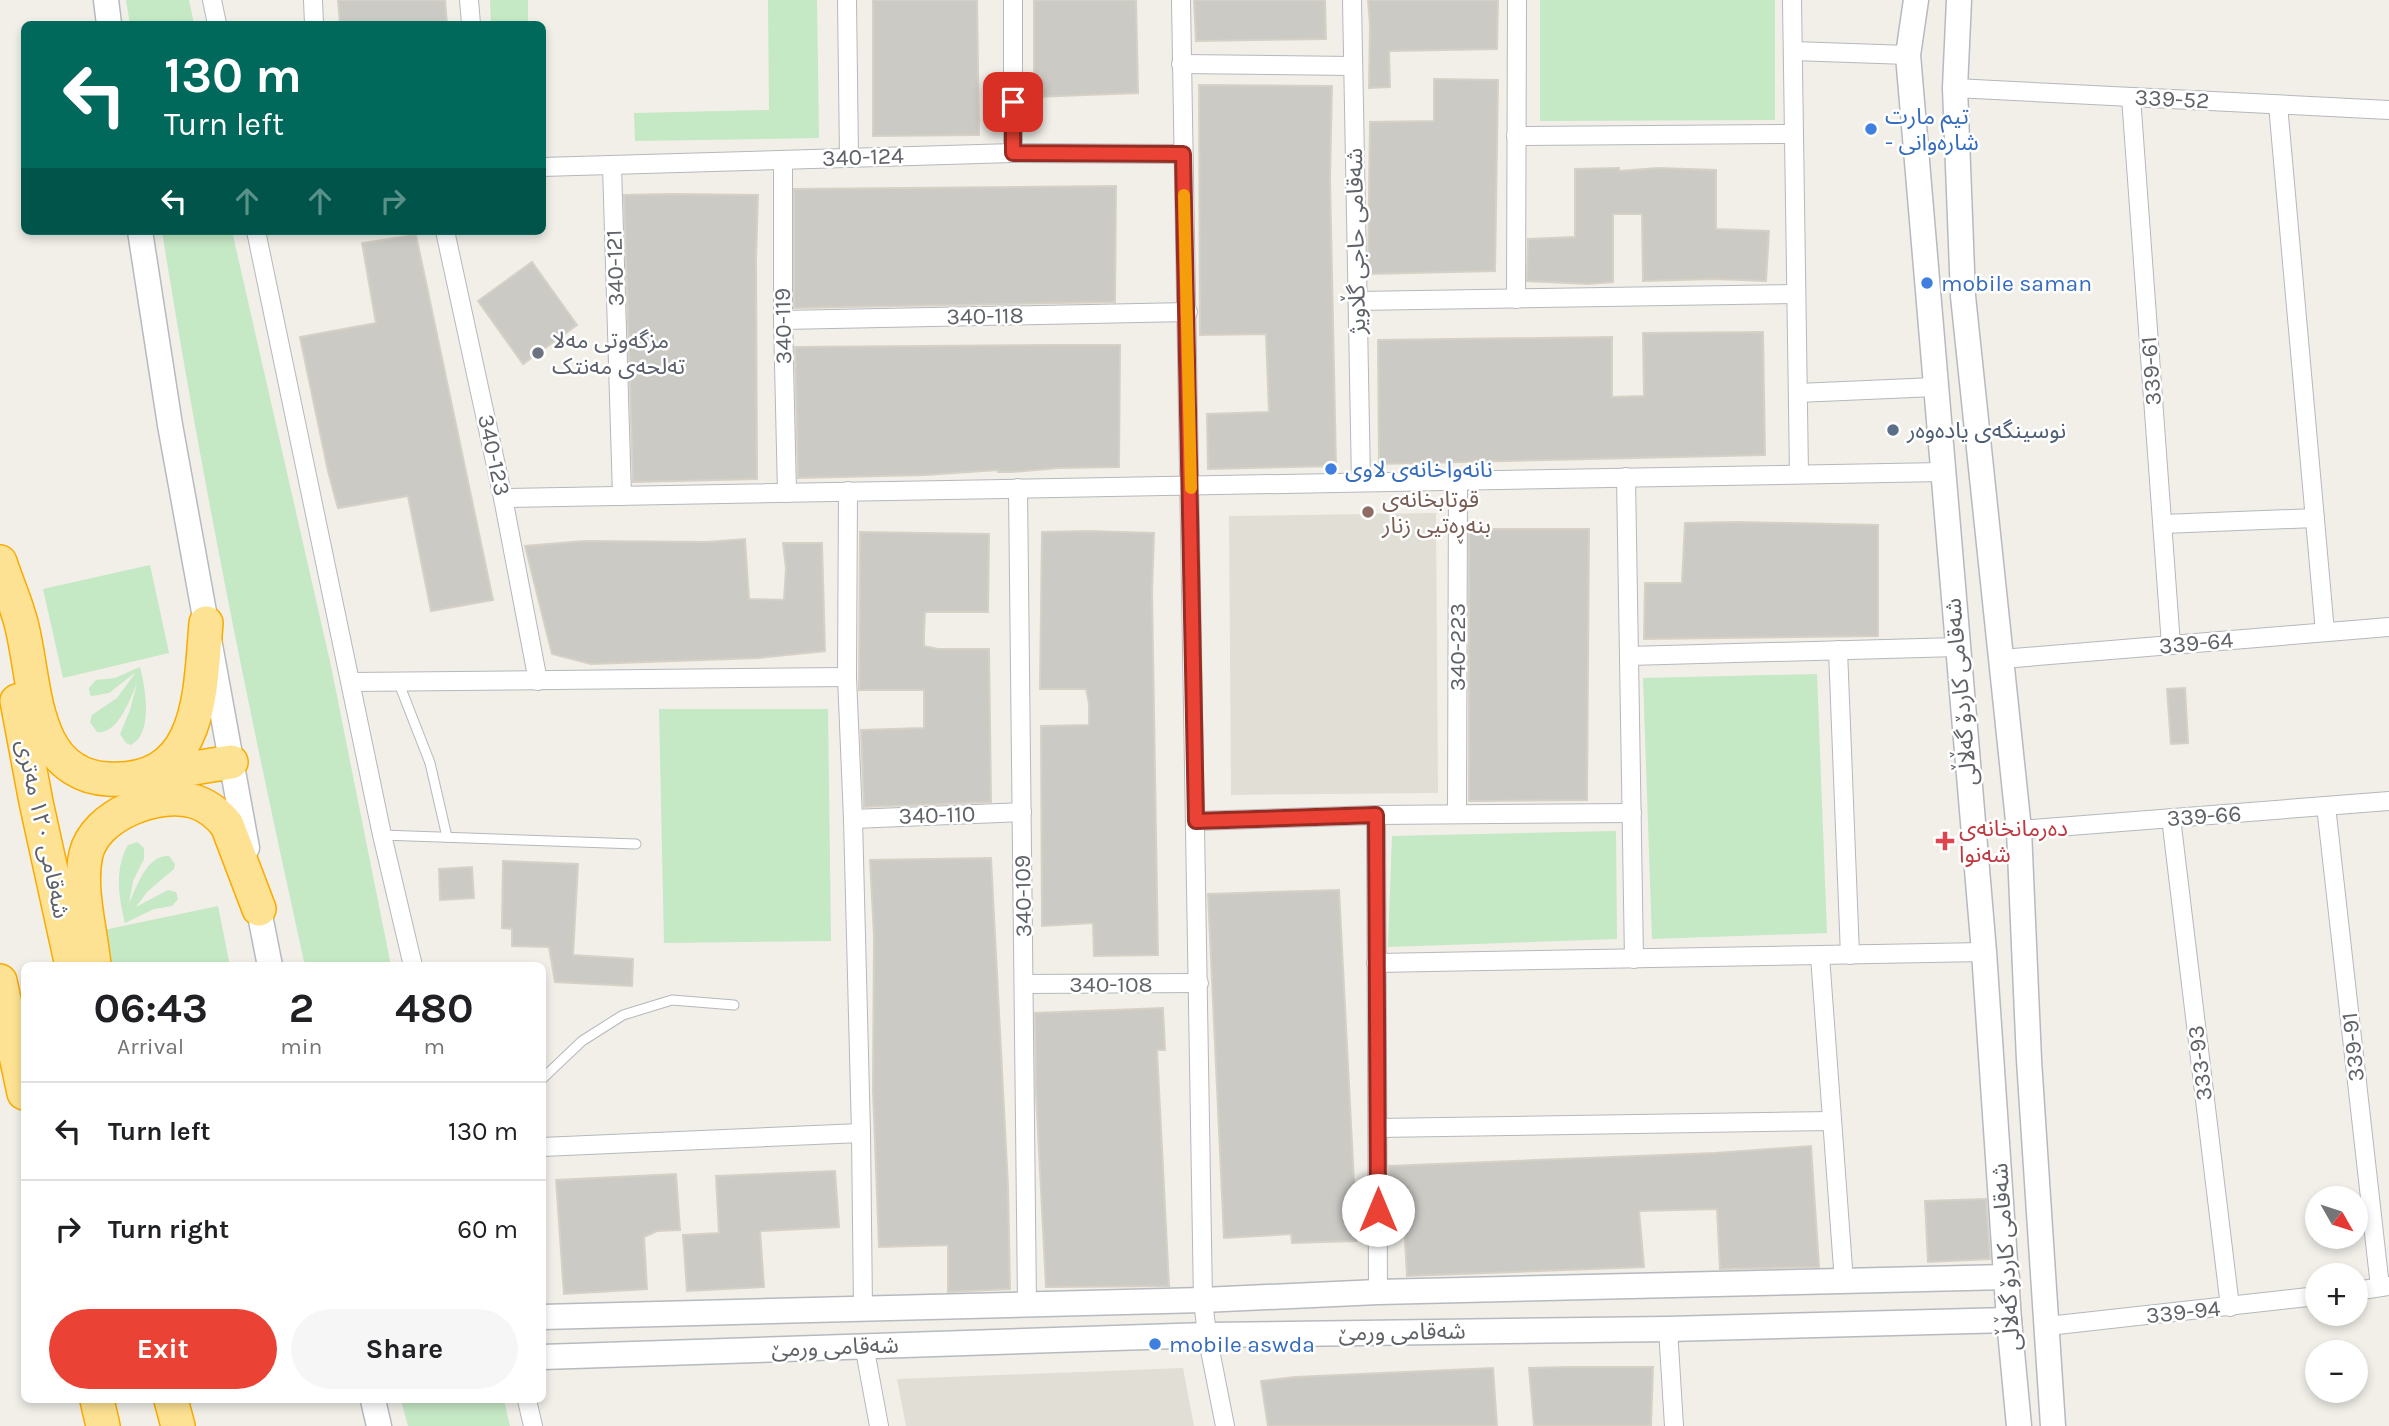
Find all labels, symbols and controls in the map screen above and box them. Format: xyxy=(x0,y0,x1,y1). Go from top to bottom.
text: 130 m xyxy=(164,47,302,104)
icon: left xyxy=(49,49,140,140)
pin xyxy=(983,72,1043,132)
icon: arrive xyxy=(994,83,1032,121)
street label: 339-52 xyxy=(2134,84,2210,114)
place label: تیم مارت - شارەوانی xyxy=(1885,103,1979,156)
text: Turn left xyxy=(164,106,284,143)
marker: تیم مارت - شارەوانی xyxy=(1863,121,1879,137)
street label: 340-124 xyxy=(822,142,905,172)
street label: شەقامی حاجی گڵاویژ xyxy=(1337,148,1371,335)
icon: left xyxy=(155,182,193,220)
icon: ahead xyxy=(228,182,266,220)
icon: ahead xyxy=(301,182,339,220)
icon: right xyxy=(374,182,412,220)
street label: 340-121 xyxy=(600,229,630,307)
place label: mobile saman xyxy=(1941,270,2092,297)
marker: mobile saman xyxy=(1919,275,1935,291)
street label: 340-119 xyxy=(769,287,797,365)
street label: 340-118 xyxy=(946,302,1024,330)
place label: مزگەوتی مەلا تەلحەی مەنتک xyxy=(552,327,685,380)
street label: 339-61 xyxy=(2135,336,2167,406)
marker: مزگەوتی مەلا تەلحەی مەنتک xyxy=(530,345,546,361)
street label: 340-123 xyxy=(472,412,516,498)
place label: نوسینگەی یادەوەر xyxy=(1906,417,2066,444)
marker: نوسینگەی یادەوەر xyxy=(1885,422,1901,438)
place label: نانەواخانەی لاوی xyxy=(1345,456,1493,483)
marker: نانەواخانەی لاوی xyxy=(1323,461,1339,477)
place label: قوتابخانەی بنەڕەتیی زنار xyxy=(1381,486,1491,543)
marker: قوتابخانەی بنەڕەتیی زنار xyxy=(1360,504,1376,520)
street label: شەقامی کاردۆ گەڵاڵی xyxy=(1936,597,1983,787)
street label: 340-223 xyxy=(1444,603,1471,691)
street label: 339-64 xyxy=(2158,626,2234,660)
street label: شەقامی ١٢٠ مەتری xyxy=(11,737,75,921)
street label: 340-110 xyxy=(898,800,976,830)
street label: 339-66 xyxy=(2166,800,2242,832)
place label: دەرمانخانەی شەنوا xyxy=(1959,815,2068,868)
marker: دەرمانخانەی شەنوا xyxy=(1937,833,1953,849)
street label: 340-109 xyxy=(1009,854,1037,938)
street label: 340-108 xyxy=(1069,971,1153,998)
text: 06:43 xyxy=(93,983,208,1033)
text: 2 xyxy=(289,983,314,1033)
text: 480 xyxy=(395,983,474,1033)
street label: 339-91 xyxy=(2336,1011,2370,1083)
street label: 333-93 xyxy=(2182,1024,2218,1102)
text: Arrival xyxy=(117,1033,184,1060)
text: min xyxy=(280,1033,323,1060)
text: m xyxy=(423,1033,445,1060)
icon: left xyxy=(49,1112,87,1150)
text: Turn left xyxy=(108,1116,210,1147)
text: 130 m xyxy=(448,1116,518,1147)
street label: شەقامی کاردۆ گەڵاڵی xyxy=(1982,1162,2026,1352)
position arrow xyxy=(1341,1173,1415,1247)
north arrow xyxy=(2305,1186,2368,1250)
map controls xyxy=(2305,1186,2368,1403)
icon: right xyxy=(49,1210,87,1248)
text: Turn right xyxy=(108,1214,229,1245)
text: 60 m xyxy=(457,1214,518,1245)
button: + xyxy=(2305,1263,2368,1326)
street label: 339-94 xyxy=(2144,1295,2222,1329)
button: Exit xyxy=(49,1309,277,1389)
button: Share xyxy=(291,1309,518,1389)
street label: شەقامی ورمێ xyxy=(1338,1317,1466,1347)
street label: شەقامی ورمێ xyxy=(771,1331,899,1363)
place label: mobile aswda xyxy=(1169,1331,1315,1358)
marker: mobile aswda xyxy=(1147,1336,1163,1352)
button: − xyxy=(2305,1340,2368,1403)

